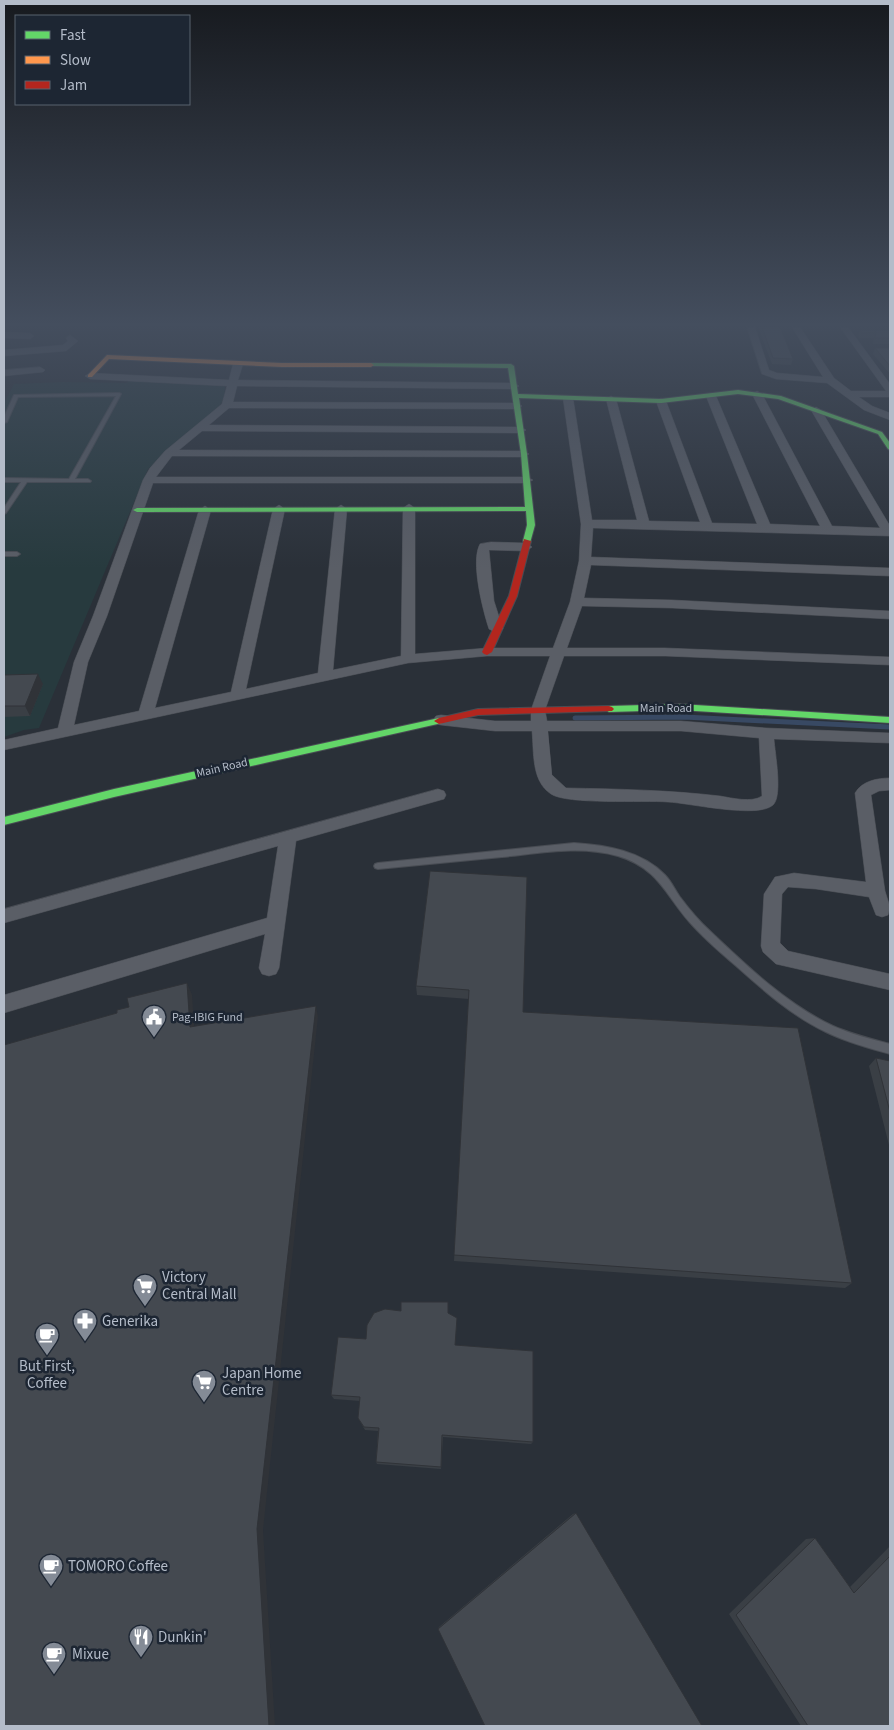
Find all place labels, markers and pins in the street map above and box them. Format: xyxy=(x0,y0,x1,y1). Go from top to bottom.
public building icon: Pag-IBIG Fund xyxy=(141,1004,167,1038)
place label: Pag-IBIG Fund xyxy=(172,1009,243,1026)
place label: Victory Central Mall xyxy=(162,1267,237,1305)
supermarket icon: Victory Central Mall xyxy=(132,1273,158,1307)
pharmacy icon: Generika xyxy=(72,1308,98,1342)
place label: Generika xyxy=(102,1311,158,1332)
cafe icon: But First, Coffee xyxy=(34,1322,60,1356)
place label: But First, Coffee xyxy=(19,1356,75,1394)
place label: Japan Home Centre xyxy=(222,1363,301,1401)
supermarket icon: Japan Home Centre xyxy=(191,1369,217,1403)
cafe icon: TOMORO Coffee xyxy=(38,1553,64,1587)
place label: TOMORO Coffee xyxy=(68,1556,168,1577)
restaurant icon: Dunkin' xyxy=(128,1624,154,1658)
place label: Dunkin' xyxy=(158,1627,207,1648)
cafe icon: Mixue xyxy=(41,1641,67,1675)
place label: Mixue xyxy=(72,1644,109,1665)

